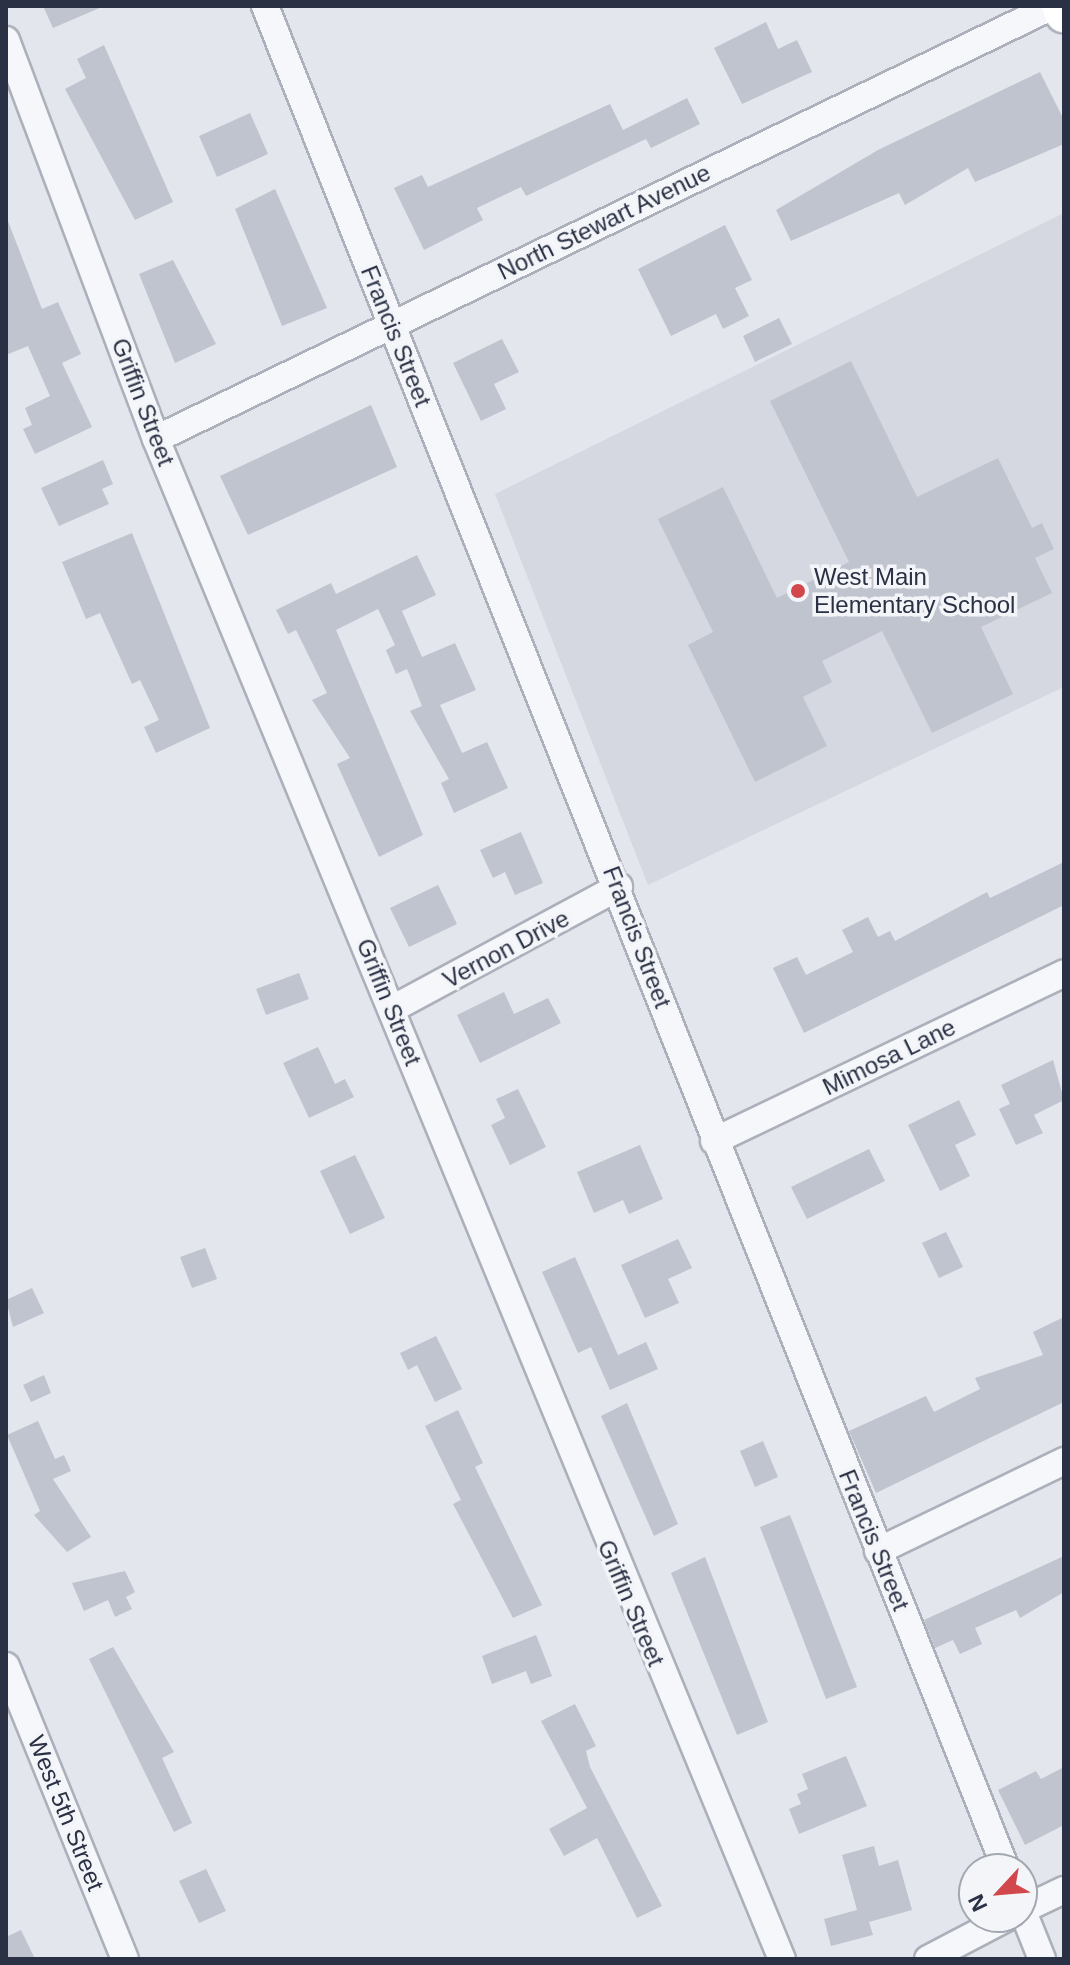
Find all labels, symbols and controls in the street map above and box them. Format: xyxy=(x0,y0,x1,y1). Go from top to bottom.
street label: North Stewart Avenue xyxy=(492,158,716,286)
street label: Francis Street xyxy=(355,261,437,411)
street label: Griffin Street xyxy=(105,334,181,470)
place label: West Main Elementary School xyxy=(814,563,1015,619)
marker: West Main Elementary School xyxy=(789,582,807,600)
street label: Francis Street xyxy=(597,862,677,1012)
street label: Vernon Drive xyxy=(438,904,574,994)
street label: Griffin Street xyxy=(350,934,428,1070)
street label: Mimosa Lane xyxy=(818,1012,960,1102)
street label: Francis Street xyxy=(833,1465,915,1615)
street label: Griffin Street xyxy=(592,1536,670,1670)
street label: West 5th Street xyxy=(22,1731,110,1895)
north arrow xyxy=(958,1853,1038,1933)
text: N xyxy=(963,1890,992,1915)

